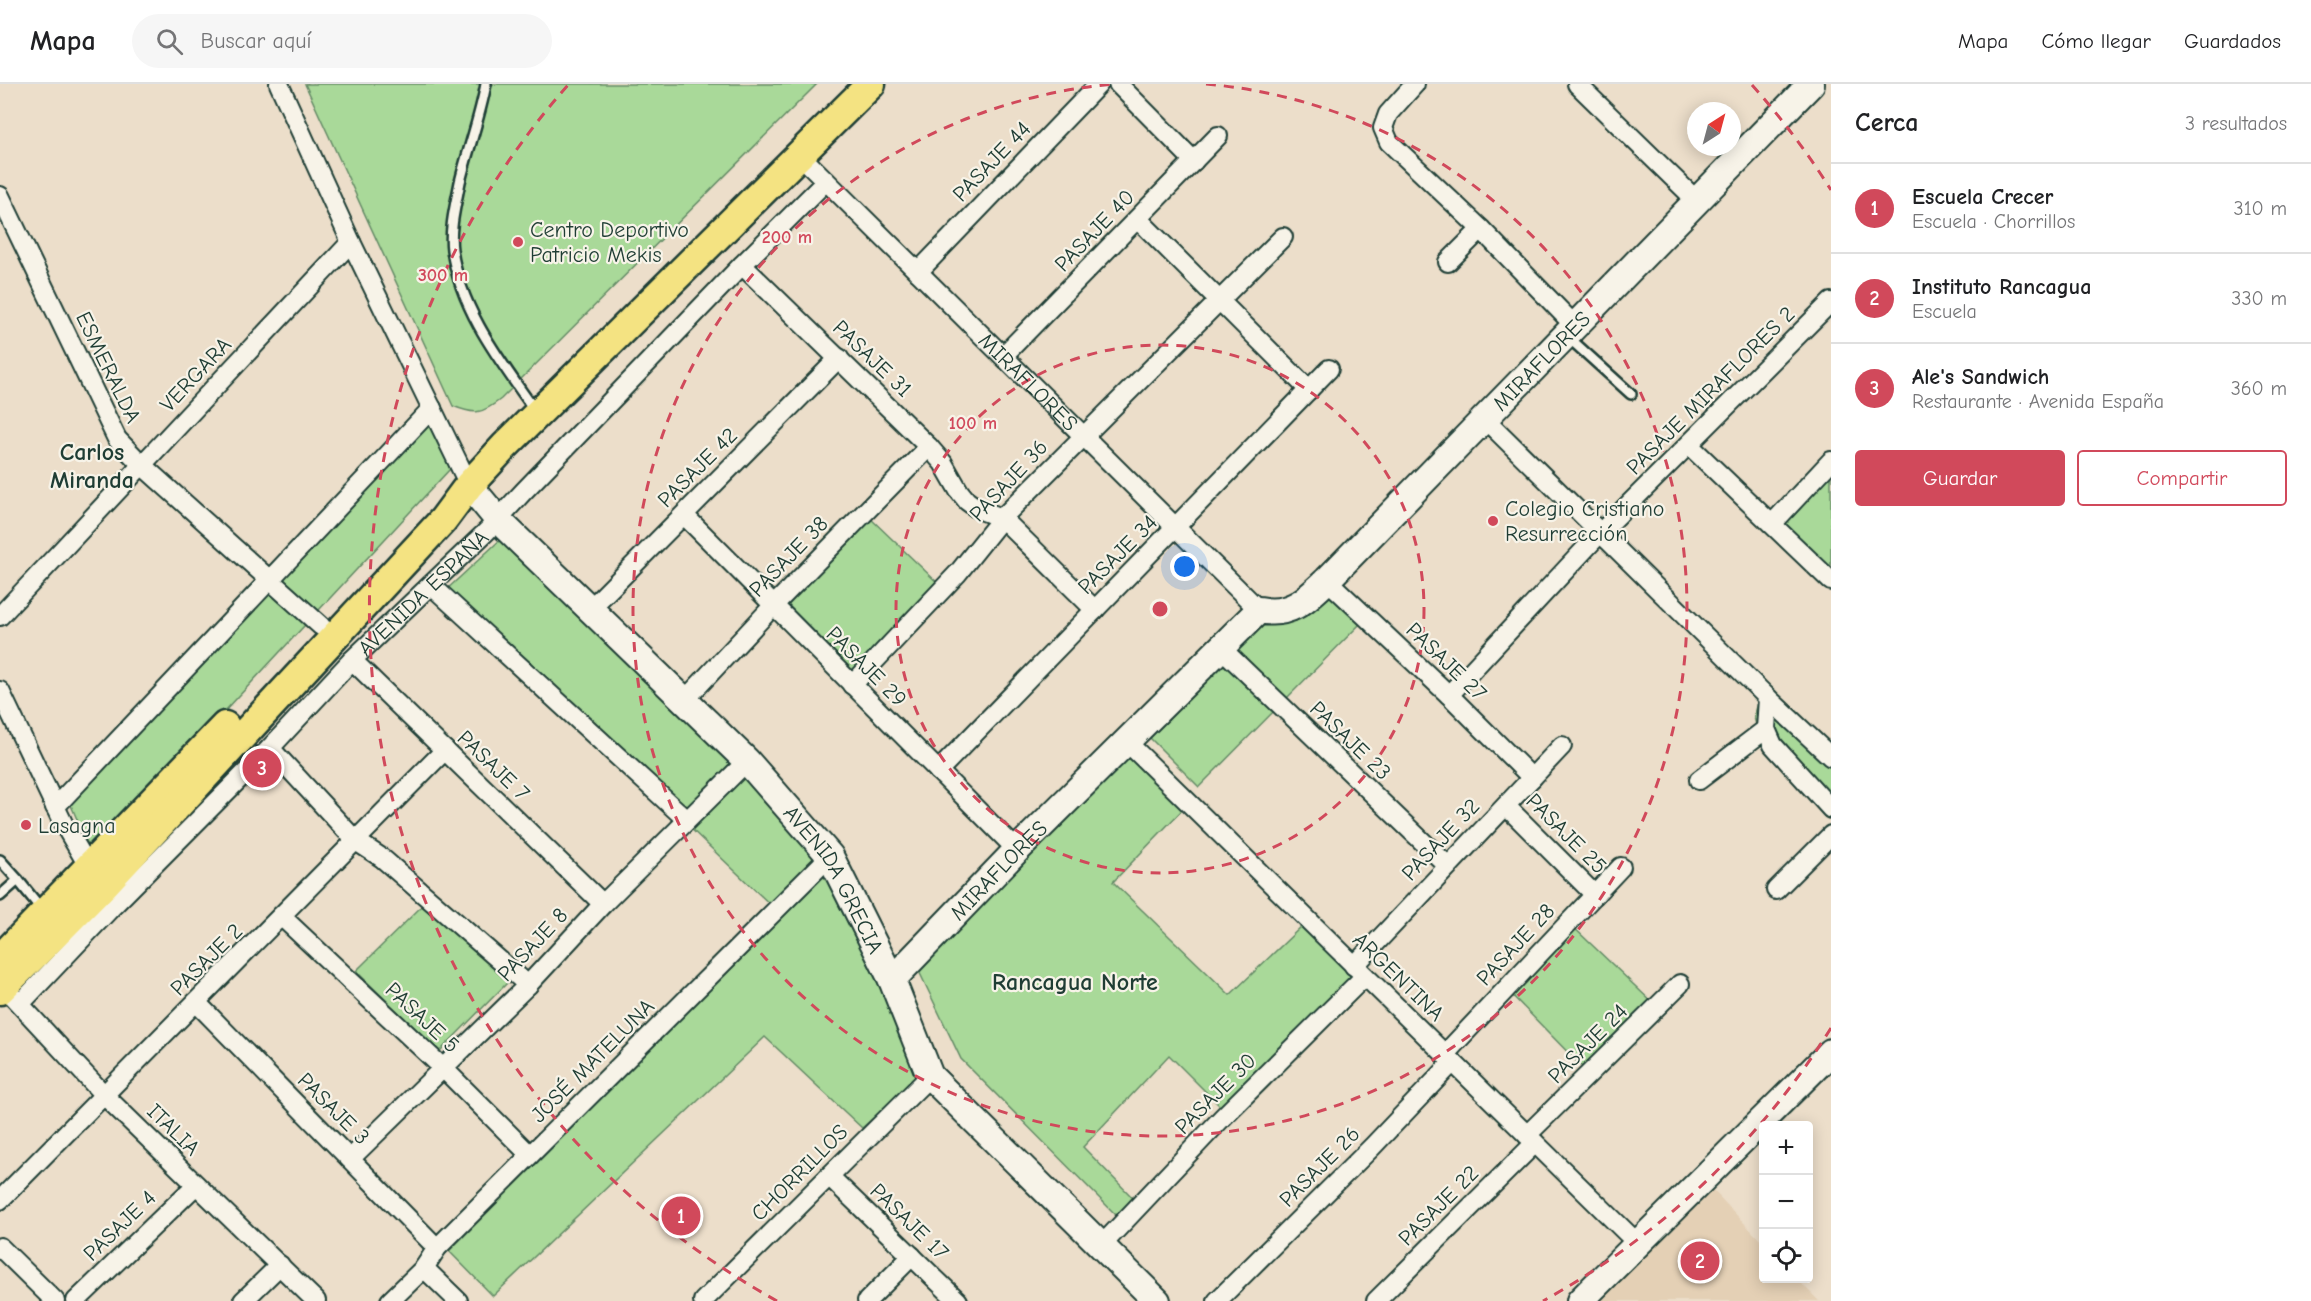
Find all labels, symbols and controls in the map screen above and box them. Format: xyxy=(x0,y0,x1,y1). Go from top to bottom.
search box xyxy=(132,14,552,68)
text: Mapa xyxy=(30,25,96,57)
icon: search xyxy=(153,25,186,58)
text: Buscar aquí xyxy=(201,28,312,54)
text: Mapa xyxy=(1958,29,2008,53)
text: Cómo llegar xyxy=(2041,29,2151,53)
text: Guardados xyxy=(2184,29,2281,53)
north arrow xyxy=(1687,102,1741,156)
text: Cerca xyxy=(1855,108,1919,138)
text: 3 resultados xyxy=(2185,112,2287,135)
street label: PASAJE 44 xyxy=(947,116,1036,207)
street label: PASAJE 40 xyxy=(1049,184,1140,277)
text: Escuela Crecer xyxy=(1912,184,2053,210)
text: 1 xyxy=(1871,197,1878,220)
text: 310 m xyxy=(2234,197,2287,220)
text: Escuela · Chorrillos xyxy=(1912,210,2075,233)
place label: Centro Deportivo Patricio Mekis xyxy=(530,217,689,268)
text: 200 m xyxy=(762,227,812,248)
marker: Centro Deportivo Patricio Mekis xyxy=(511,235,525,249)
text: 300 m xyxy=(418,265,468,286)
text: Instituto Rancagua xyxy=(1912,274,2091,300)
text: 2 xyxy=(1870,287,1879,310)
text: 330 m xyxy=(2231,287,2287,310)
text: Escuela xyxy=(1912,300,1977,323)
street label: PASAJE MIRAFLORES 2 xyxy=(1621,301,1800,480)
street label: MIRAFLORES xyxy=(1488,306,1596,416)
street label: ESMERALDA xyxy=(70,308,146,428)
street label: PASAJE 31 xyxy=(827,315,917,403)
street label: MIRAFLORES xyxy=(973,328,1083,437)
street label: VERGARA xyxy=(155,332,237,417)
text: Ale's Sandwich xyxy=(1912,364,2049,390)
text: 3 xyxy=(1870,377,1879,400)
text: 360 m xyxy=(2231,377,2287,400)
text: Restaurante · Avenida España xyxy=(1912,390,2164,413)
text: 100 m xyxy=(949,413,997,434)
street label: PASAJE 42 xyxy=(652,422,743,513)
street label: PASAJE 36 xyxy=(964,434,1053,527)
district label: Carlos Miranda xyxy=(50,438,134,494)
button: Guardar xyxy=(1855,450,2065,506)
button: Compartir xyxy=(2077,450,2287,506)
place label: Colegio Cristiano Resurrección xyxy=(1505,496,1664,547)
street label: PASAJE 34 xyxy=(1073,510,1163,600)
street label: PASAJE 38 xyxy=(744,511,834,603)
marker: Colegio Cristiano Resurrección xyxy=(1486,514,1500,528)
street label: AVENIDA ESPAÑA xyxy=(353,525,494,662)
your location xyxy=(1170,552,1199,581)
centre of rings xyxy=(1150,599,1170,619)
street label: PASAJE 27 xyxy=(1401,617,1492,707)
street label: PASAJE 29 xyxy=(821,621,912,712)
street label: PASAJE 23 xyxy=(1304,696,1396,786)
street label: PASAJE 7 xyxy=(452,725,535,807)
pin: 3 xyxy=(242,746,282,790)
street label: PASAJE 25 xyxy=(1521,788,1612,879)
street label: PASAJE 32 xyxy=(1396,793,1485,886)
street label: AVENIDA GRECIA xyxy=(778,800,889,958)
place label: Lasagna xyxy=(38,813,116,839)
street label: MIRAFLORES xyxy=(945,815,1053,926)
marker: Lasagna xyxy=(19,818,33,832)
street label: PASAJE 28 xyxy=(1471,898,1560,991)
street label: PASAJE 8 xyxy=(492,902,573,987)
street label: PASAJE 2 xyxy=(165,918,248,1001)
street label: ARGENTINA xyxy=(1347,927,1449,1027)
district label: Rancagua Norte xyxy=(992,968,1158,996)
street label: PASAJE 5 xyxy=(380,977,465,1059)
street label: JOSÉ MATELUNA xyxy=(526,993,660,1128)
street label: PASAJE 24 xyxy=(1542,998,1633,1089)
street label: PASAJE 30 xyxy=(1170,1048,1262,1140)
street label: PASAJE 3 xyxy=(292,1067,375,1150)
street label: ITALIA xyxy=(141,1098,205,1161)
street label: CHORRILLOS xyxy=(746,1119,853,1226)
street label: PASAJE 26 xyxy=(1274,1121,1365,1212)
map controls xyxy=(1759,1121,1813,1283)
button: + xyxy=(1759,1121,1813,1175)
street label: PASAJE 22 xyxy=(1393,1160,1484,1251)
button: − xyxy=(1759,1175,1813,1229)
street label: PASAJE 17 xyxy=(865,1178,954,1266)
street label: PASAJE 4 xyxy=(78,1185,161,1266)
pin: 1 xyxy=(662,1194,700,1238)
button: locate xyxy=(1759,1229,1813,1283)
pin: 2 xyxy=(1680,1238,1720,1284)

